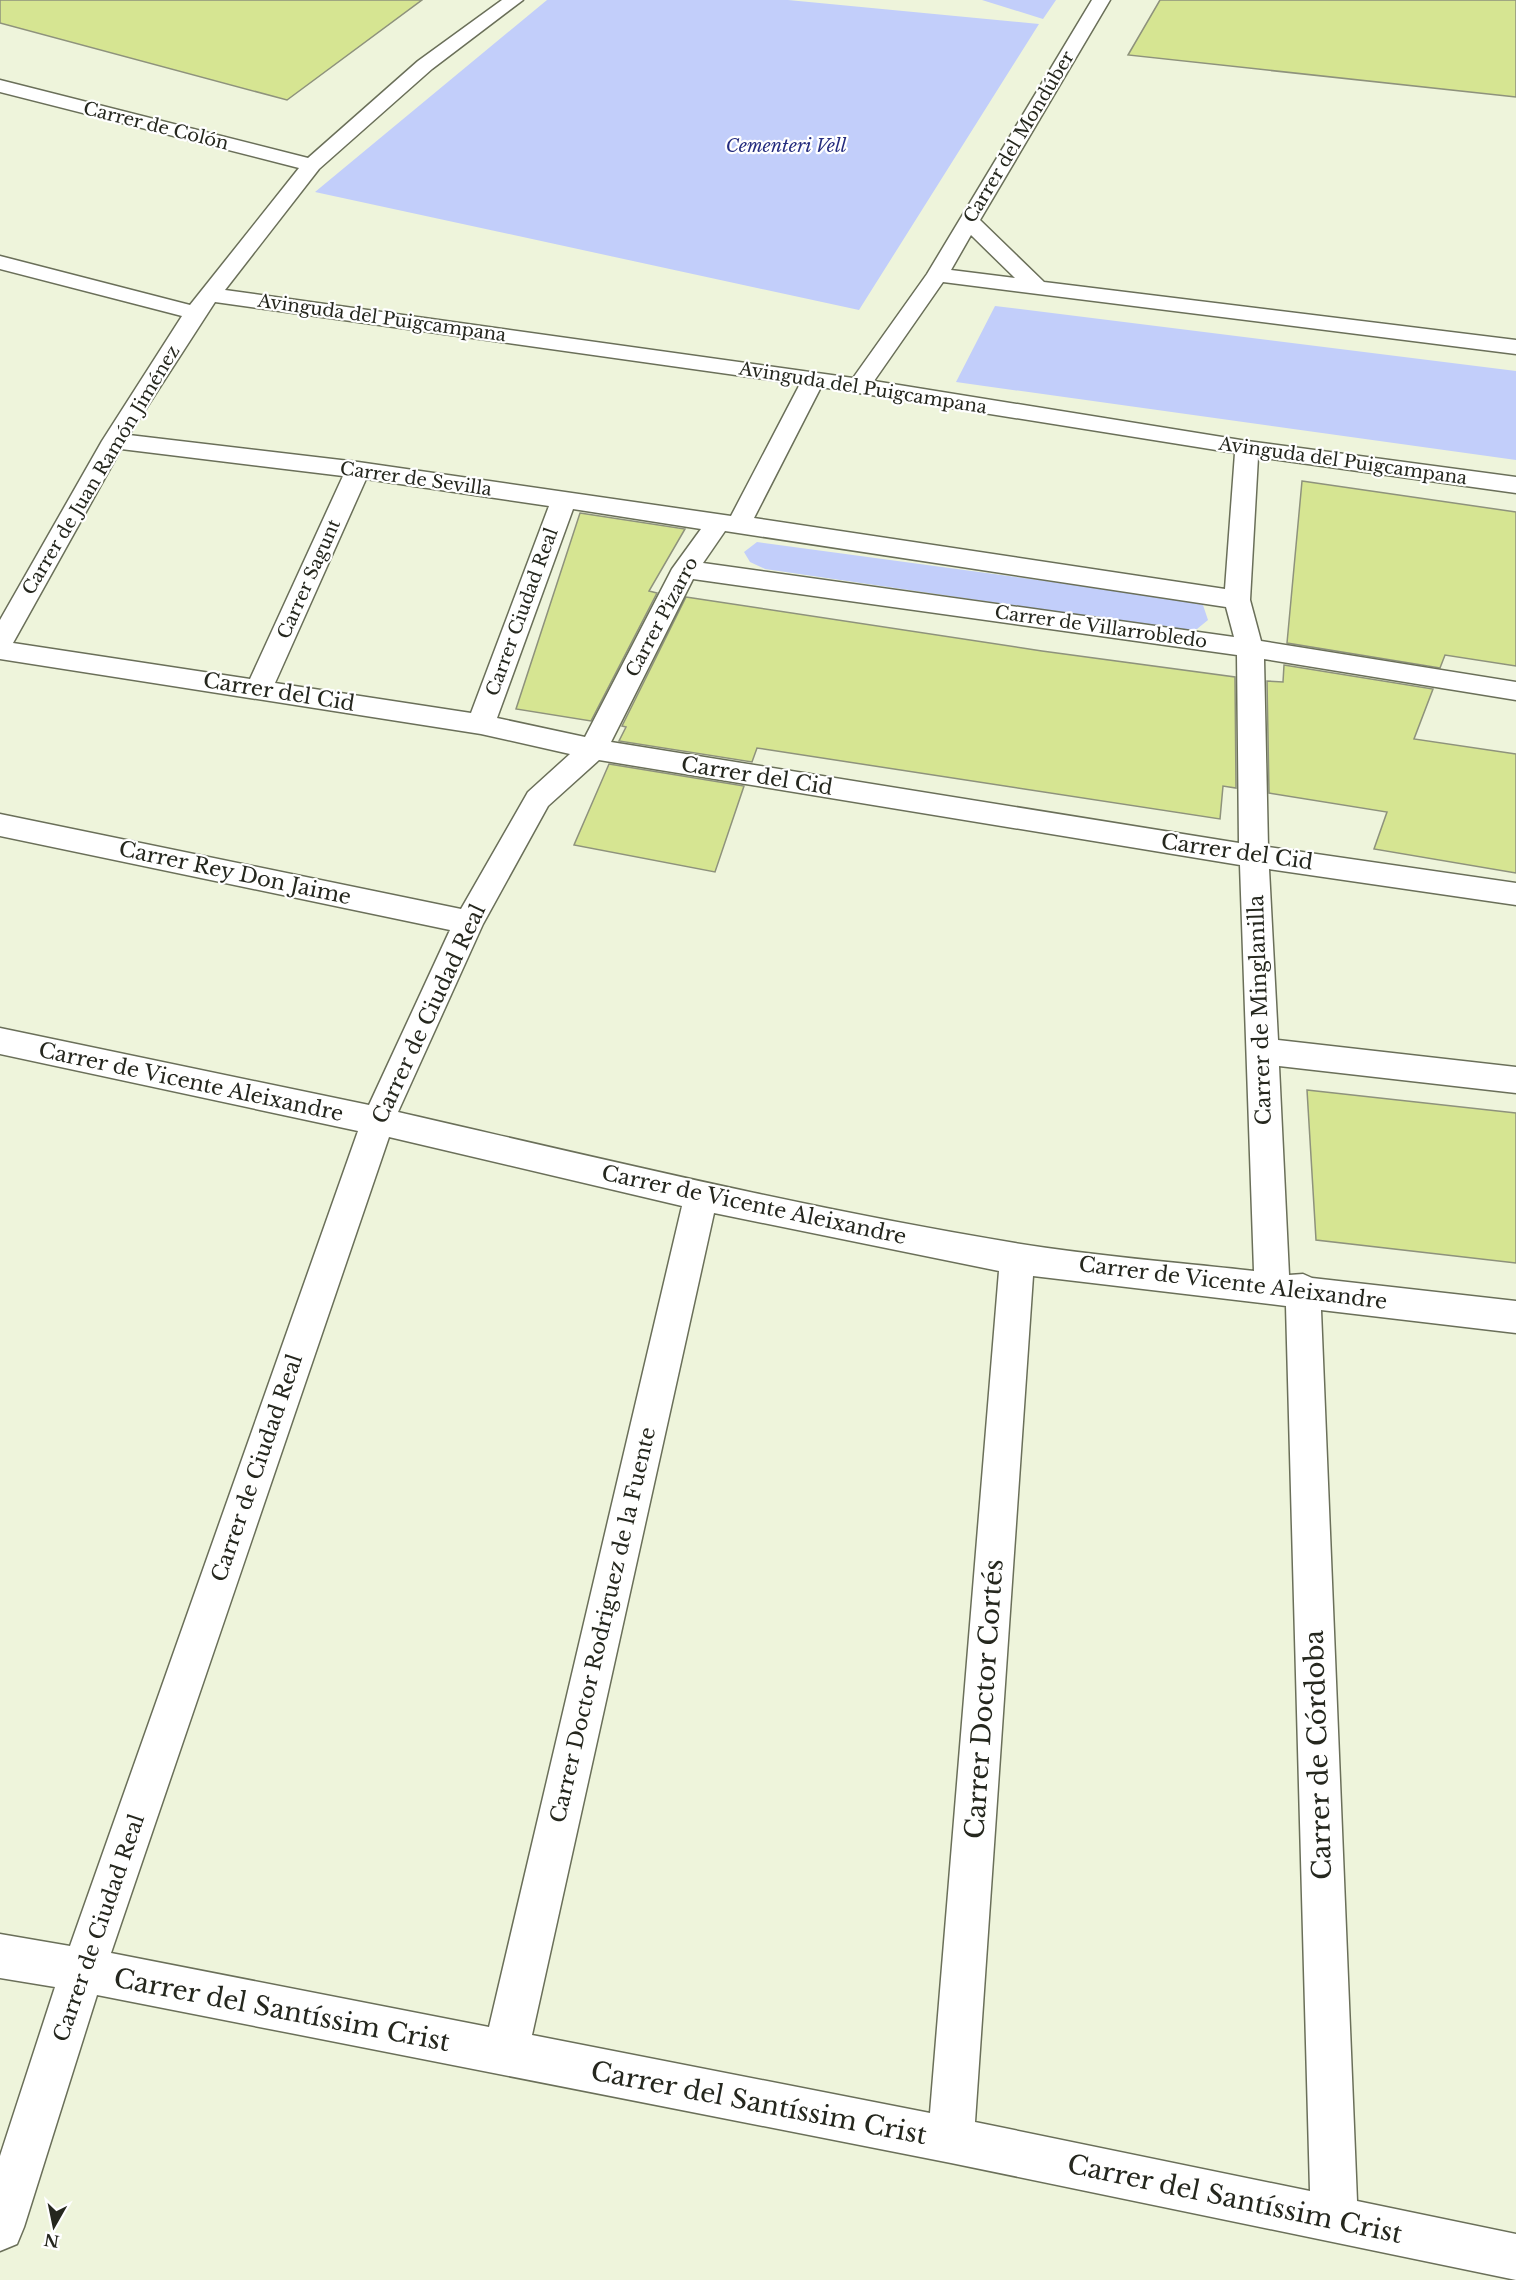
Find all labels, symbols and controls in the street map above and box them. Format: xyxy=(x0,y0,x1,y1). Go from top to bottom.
street label: Carrer del Mondúber xyxy=(959,47,1079,227)
street label: Carrer de Colón xyxy=(81,97,231,155)
park label: Cementeri Vell xyxy=(726,135,847,157)
street label: Avinguda del Puigcampana xyxy=(255,290,508,346)
street label: Carrer de Juan Ramón Jiménez xyxy=(18,341,184,599)
street label: Avinguda del Puigcampana xyxy=(737,357,988,418)
street label: Avinguda del Puigcampana xyxy=(1216,433,1469,489)
street label: Carrer de Sevilla xyxy=(339,457,493,501)
street label: Carrer Sagunt xyxy=(273,516,345,642)
street label: Carrer Ciudad Real xyxy=(481,525,563,699)
street label: Carrer Pizarro xyxy=(621,553,703,681)
street label: Carrer de Villarrobledo xyxy=(993,601,1209,653)
street label: Carrer del Cid xyxy=(201,667,357,717)
street label: Carrer del Cid xyxy=(679,751,835,801)
street label: Carrer del Cid xyxy=(1159,828,1315,876)
street label: Carrer Rey Don Jaime xyxy=(117,836,353,910)
street label: Carrer de Minglanilla xyxy=(1243,894,1277,1126)
street label: Carrer de Ciudad Real xyxy=(367,900,491,1128)
street label: Carrer de Vicente Aleixandre xyxy=(36,1037,346,1127)
street label: Carrer de Vicente Aleixandre xyxy=(599,1160,909,1250)
street label: Carrer de Vicente Aleixandre xyxy=(1077,1251,1389,1315)
street label: Carrer de Ciudad Real xyxy=(206,1351,308,1585)
street label: Carrer Doctor Rodriguez de la Fuente xyxy=(545,1425,661,1825)
street label: Carrer Doctor Cortés xyxy=(958,1558,1010,1840)
street label: Carrer de Córdoba xyxy=(1298,1629,1338,1880)
street label: Carrer de Ciudad Real xyxy=(48,1811,150,2045)
street label: Carrer del Santíssim Crist xyxy=(111,1962,453,2058)
street label: Carrer del Santíssim Crist xyxy=(588,2055,930,2151)
street label: Carrer del Santíssim Crist xyxy=(1065,2148,1406,2250)
north arrow xyxy=(24,2196,84,2256)
text: N xyxy=(43,2230,61,2252)

